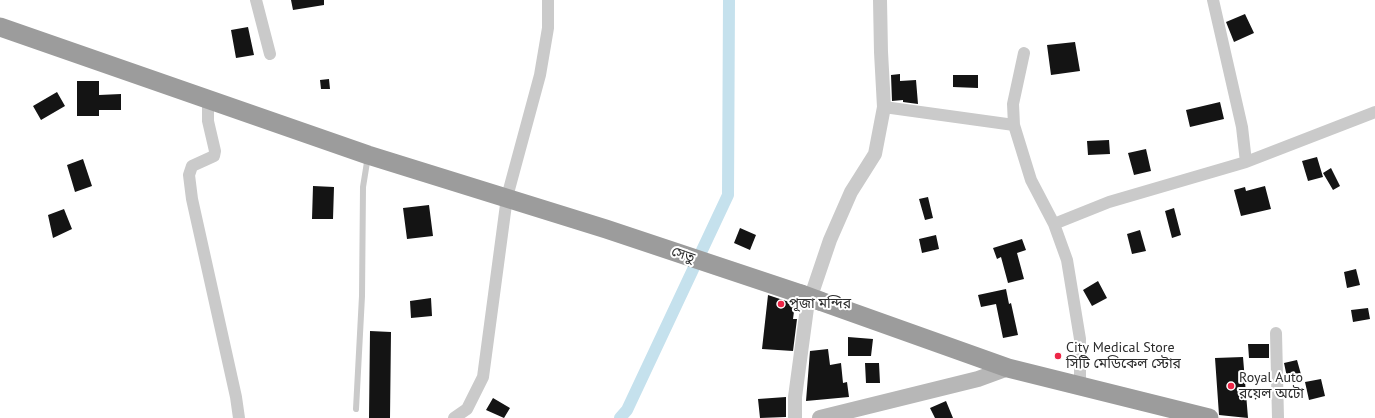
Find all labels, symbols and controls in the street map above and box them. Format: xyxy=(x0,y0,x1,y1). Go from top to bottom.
street label: সেতু xyxy=(669,243,697,267)
place label: পূজা মন্দির xyxy=(789,296,851,312)
marker: পূজা মন্দির xyxy=(776,299,786,309)
place label: City Medical Store সিটি মেডিকেল স্টোর xyxy=(1066,340,1181,372)
marker: City Medical Store সিটি মেডিকেল স্টোর xyxy=(1053,351,1063,361)
place label: Royal Auto রয়েল অটো xyxy=(1239,370,1304,402)
marker: Royal Auto রয়েল অটো xyxy=(1226,381,1236,391)

